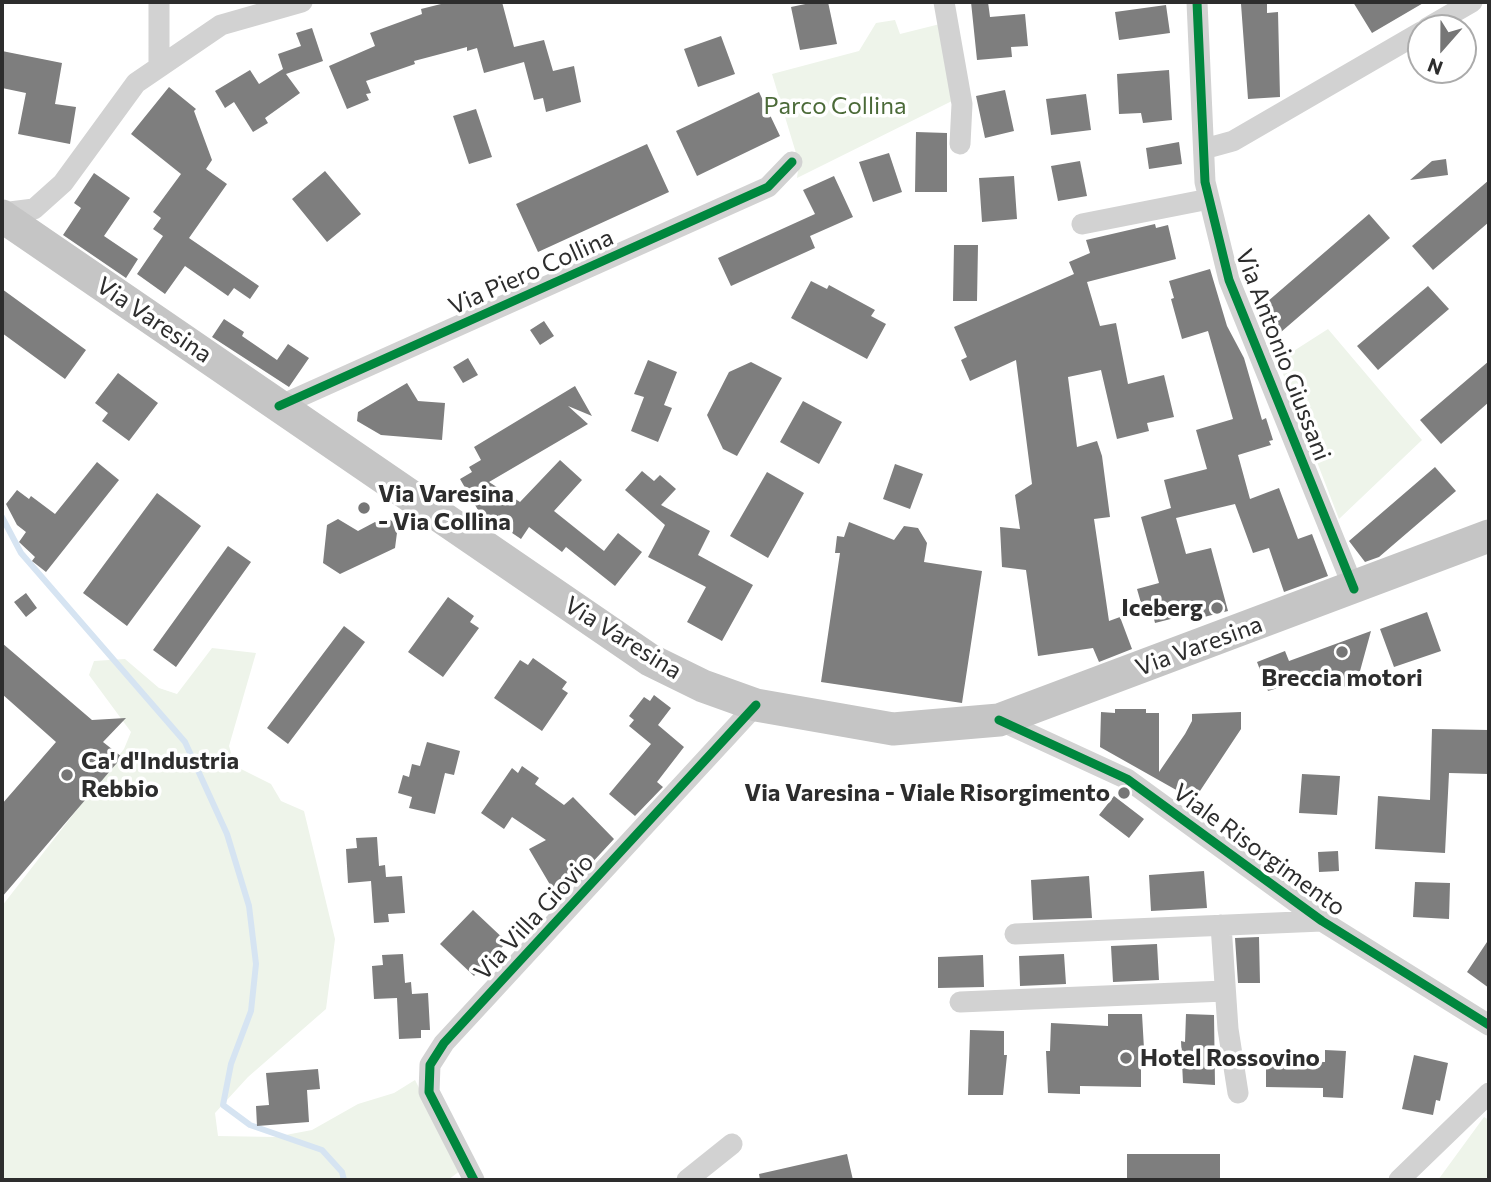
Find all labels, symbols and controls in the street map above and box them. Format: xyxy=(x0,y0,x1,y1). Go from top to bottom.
north arrow xyxy=(1407,14,1477,84)
text: N xyxy=(1424,54,1446,80)
park label: Parco Collina xyxy=(763,92,907,120)
street label: Via Piero Collina xyxy=(444,223,618,321)
street label: Via Antonio Giussani xyxy=(1229,245,1337,465)
street label: Via Varesina xyxy=(91,271,217,369)
place label: Via Varesina - Via Collina xyxy=(378,480,514,536)
marker: Via Varesina - Via Collina xyxy=(356,500,372,516)
street label: Via Varesina xyxy=(559,591,687,685)
place label: Iceberg xyxy=(1121,594,1203,622)
marker: Iceberg xyxy=(1209,600,1225,616)
street label: Via Varesina xyxy=(1132,610,1266,682)
marker: Breccia motori xyxy=(1334,644,1350,660)
place label: Breccia motori xyxy=(1261,664,1423,692)
place label: Ca' d'Industria Rebbio xyxy=(81,747,239,803)
marker: Ca' d'Industria Rebbio xyxy=(59,767,75,783)
street label: Viale Risorgimento xyxy=(1167,778,1351,922)
place label: Via Varesina - Viale Risorgimento xyxy=(744,779,1110,807)
marker: Via Varesina - Viale Risorgimento xyxy=(1116,785,1132,801)
street label: Via Villa Giovio xyxy=(468,848,600,986)
place label: Hotel Rossovino xyxy=(1140,1044,1320,1072)
marker: Hotel Rossovino xyxy=(1118,1050,1134,1066)

